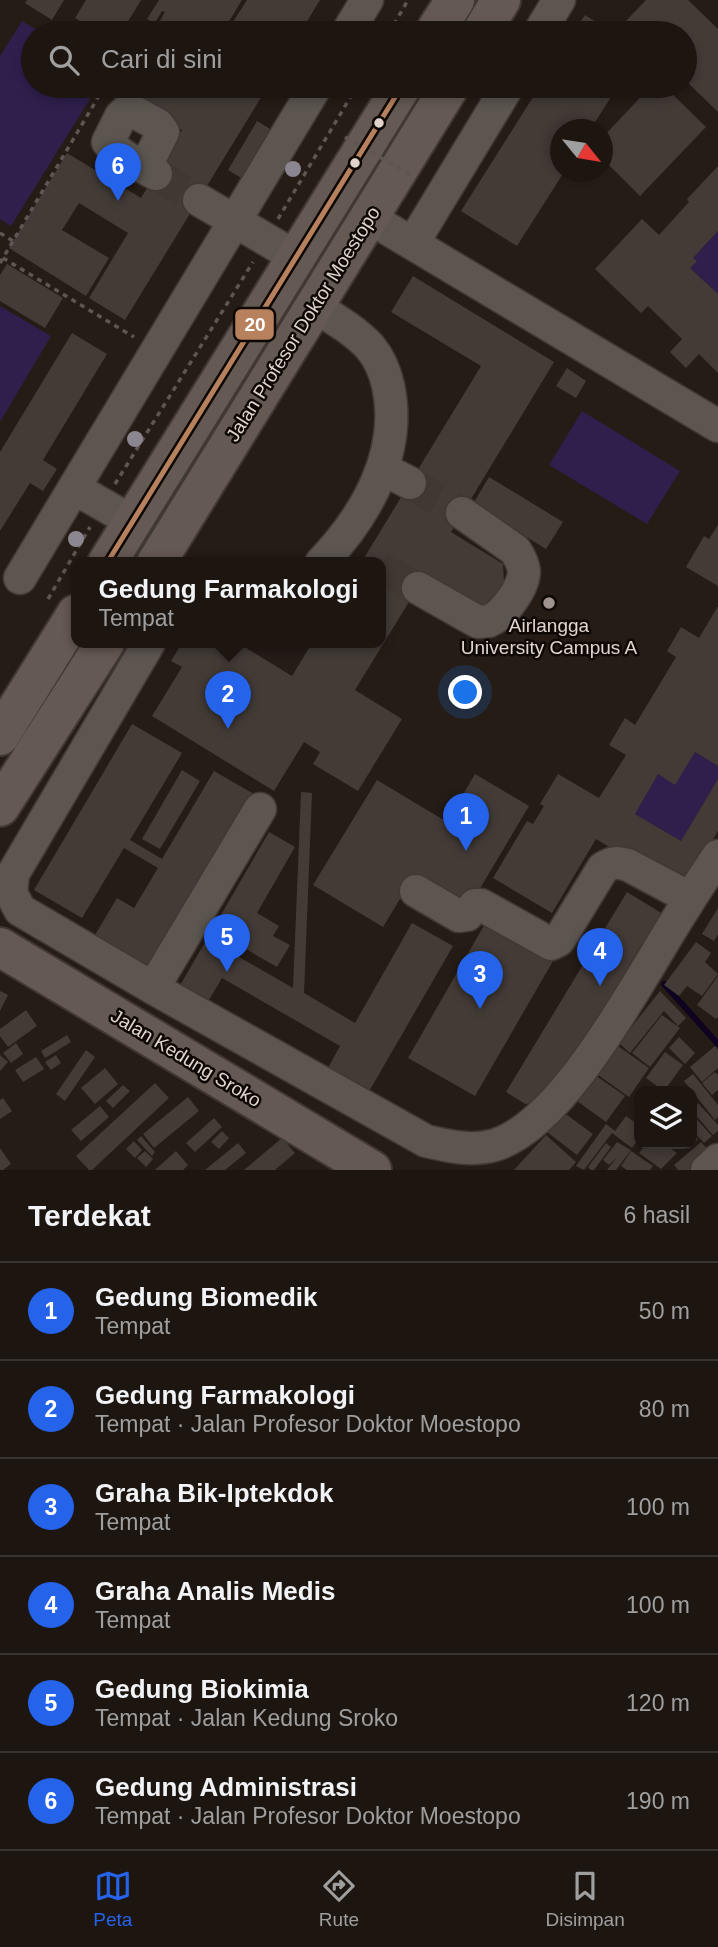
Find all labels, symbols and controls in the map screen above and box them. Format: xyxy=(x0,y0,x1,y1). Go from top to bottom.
search box xyxy=(21,21,697,98)
icon: search xyxy=(45,41,83,79)
text: Cari di sini xyxy=(101,44,222,74)
unlabelled marker xyxy=(372,116,386,130)
north arrow xyxy=(550,119,613,182)
pin: 6 xyxy=(95,143,141,201)
unlabelled marker xyxy=(348,156,362,170)
street label: Jalan Profesor Doktor Moestopo xyxy=(222,203,384,445)
line badge: 20 xyxy=(234,308,275,341)
text: 20 xyxy=(244,314,266,335)
popup xyxy=(71,557,386,648)
text: Gedung Farmakologi xyxy=(98,574,359,604)
marker: Airlangga University Campus A xyxy=(541,595,557,611)
text: Tempat xyxy=(98,605,174,631)
place label: Airlangga University Campus A xyxy=(461,615,637,658)
pin: 2 xyxy=(205,671,251,729)
your location xyxy=(448,675,482,709)
pin: 1 xyxy=(443,793,489,851)
pin: 5 xyxy=(204,914,250,972)
pin: 4 xyxy=(577,928,623,986)
pin: 3 xyxy=(457,951,503,1009)
street label: Jalan Kedung Sroko xyxy=(107,1005,265,1111)
map controls xyxy=(634,1086,697,1149)
button: layers xyxy=(634,1086,697,1149)
text: Terdekat xyxy=(28,1199,151,1232)
text: 6 hasil xyxy=(624,1202,690,1228)
text: Gedung Biomedik xyxy=(95,1282,317,1312)
text: 1 xyxy=(45,1298,57,1324)
text: 50 m xyxy=(639,1298,690,1324)
text: Tempat xyxy=(95,1313,170,1339)
text: Gedung Farmakologi xyxy=(95,1380,355,1410)
text: 2 xyxy=(45,1396,57,1422)
text: 80 m xyxy=(639,1396,690,1422)
text: Tempat · Jalan Profesor Doktor Moestopo xyxy=(95,1411,521,1437)
text: Graha Bik-Iptekdok xyxy=(95,1478,333,1508)
text: 3 xyxy=(45,1494,57,1520)
text: 100 m xyxy=(626,1494,690,1520)
text: Tempat xyxy=(95,1509,170,1535)
text: Graha Analis Medis xyxy=(95,1576,335,1606)
text: 4 xyxy=(45,1592,57,1618)
text: 100 m xyxy=(626,1592,690,1618)
text: Tempat xyxy=(95,1607,170,1633)
text: Gedung Biokimia xyxy=(95,1674,309,1704)
text: 5 xyxy=(45,1690,57,1716)
text: 120 m xyxy=(626,1690,690,1716)
text: Tempat · Jalan Kedung Sroko xyxy=(95,1705,398,1731)
text: Gedung Administrasi xyxy=(95,1772,357,1802)
text: 6 xyxy=(45,1788,57,1814)
text: 190 m xyxy=(626,1788,690,1814)
text: Tempat · Jalan Profesor Doktor Moestopo xyxy=(95,1803,521,1829)
tab: Peta xyxy=(93,1867,132,1931)
tab: Rute xyxy=(319,1867,359,1931)
tab: Disimpan xyxy=(546,1867,625,1931)

